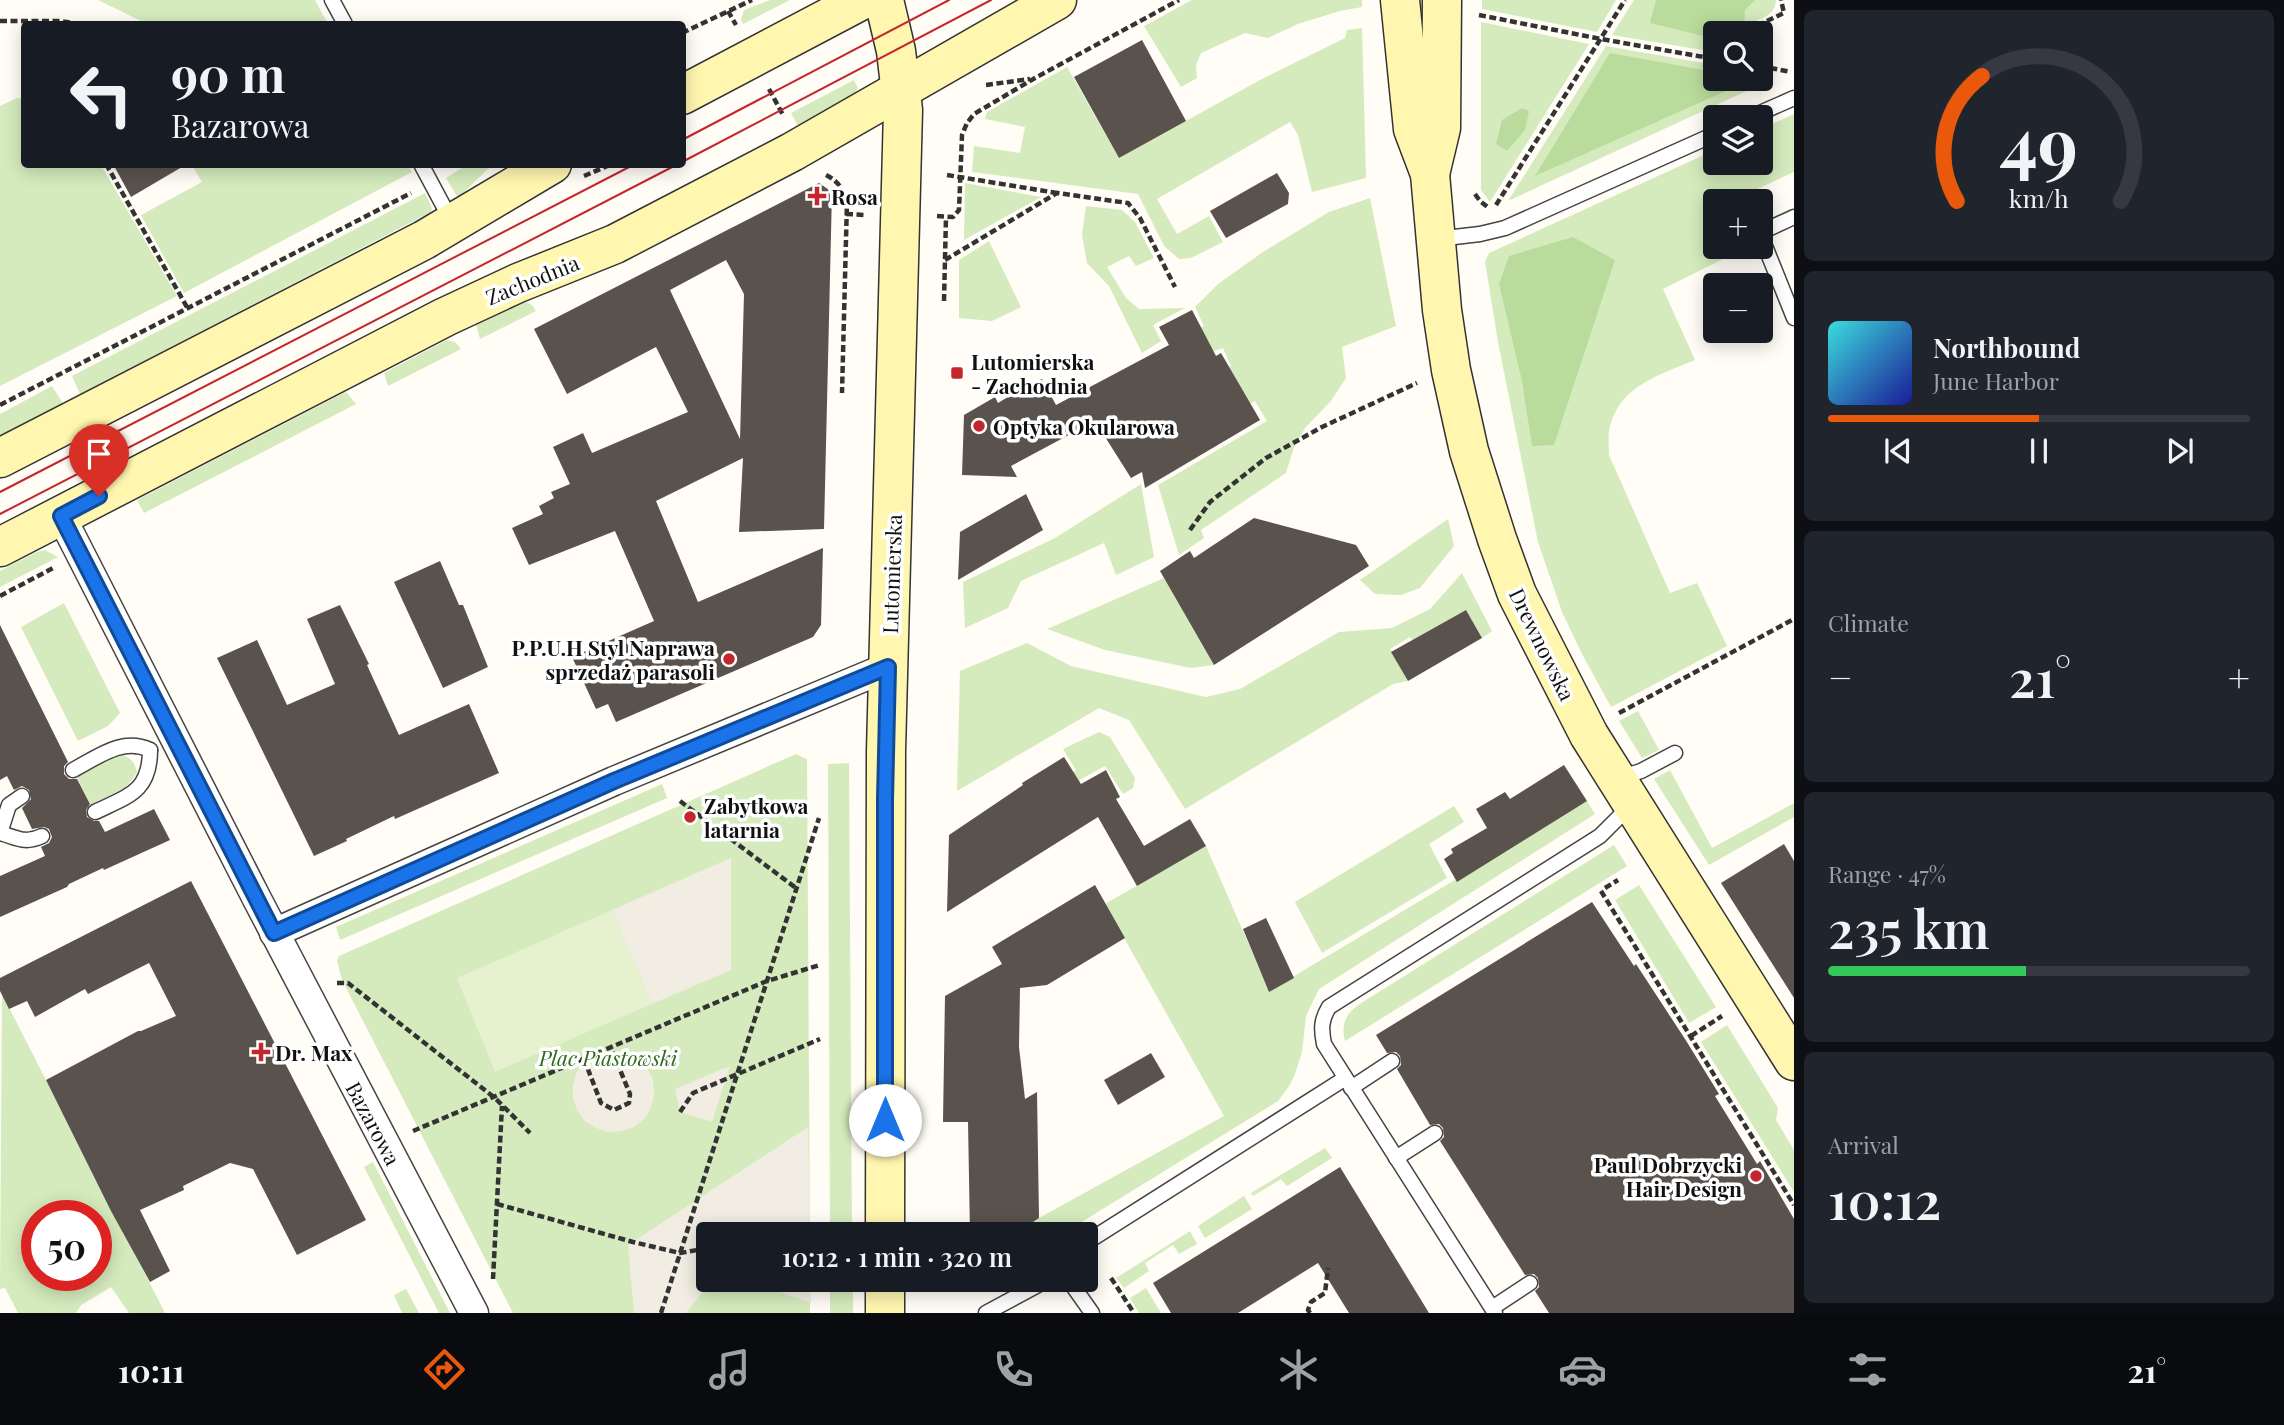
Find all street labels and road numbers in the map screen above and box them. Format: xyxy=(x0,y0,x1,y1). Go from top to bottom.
street label: Zachodnia xyxy=(481,247,583,310)
street label: Lutomierska xyxy=(875,513,907,634)
street label: Drewnowska xyxy=(1504,583,1583,705)
street label: Bazarowa xyxy=(340,1076,408,1170)

